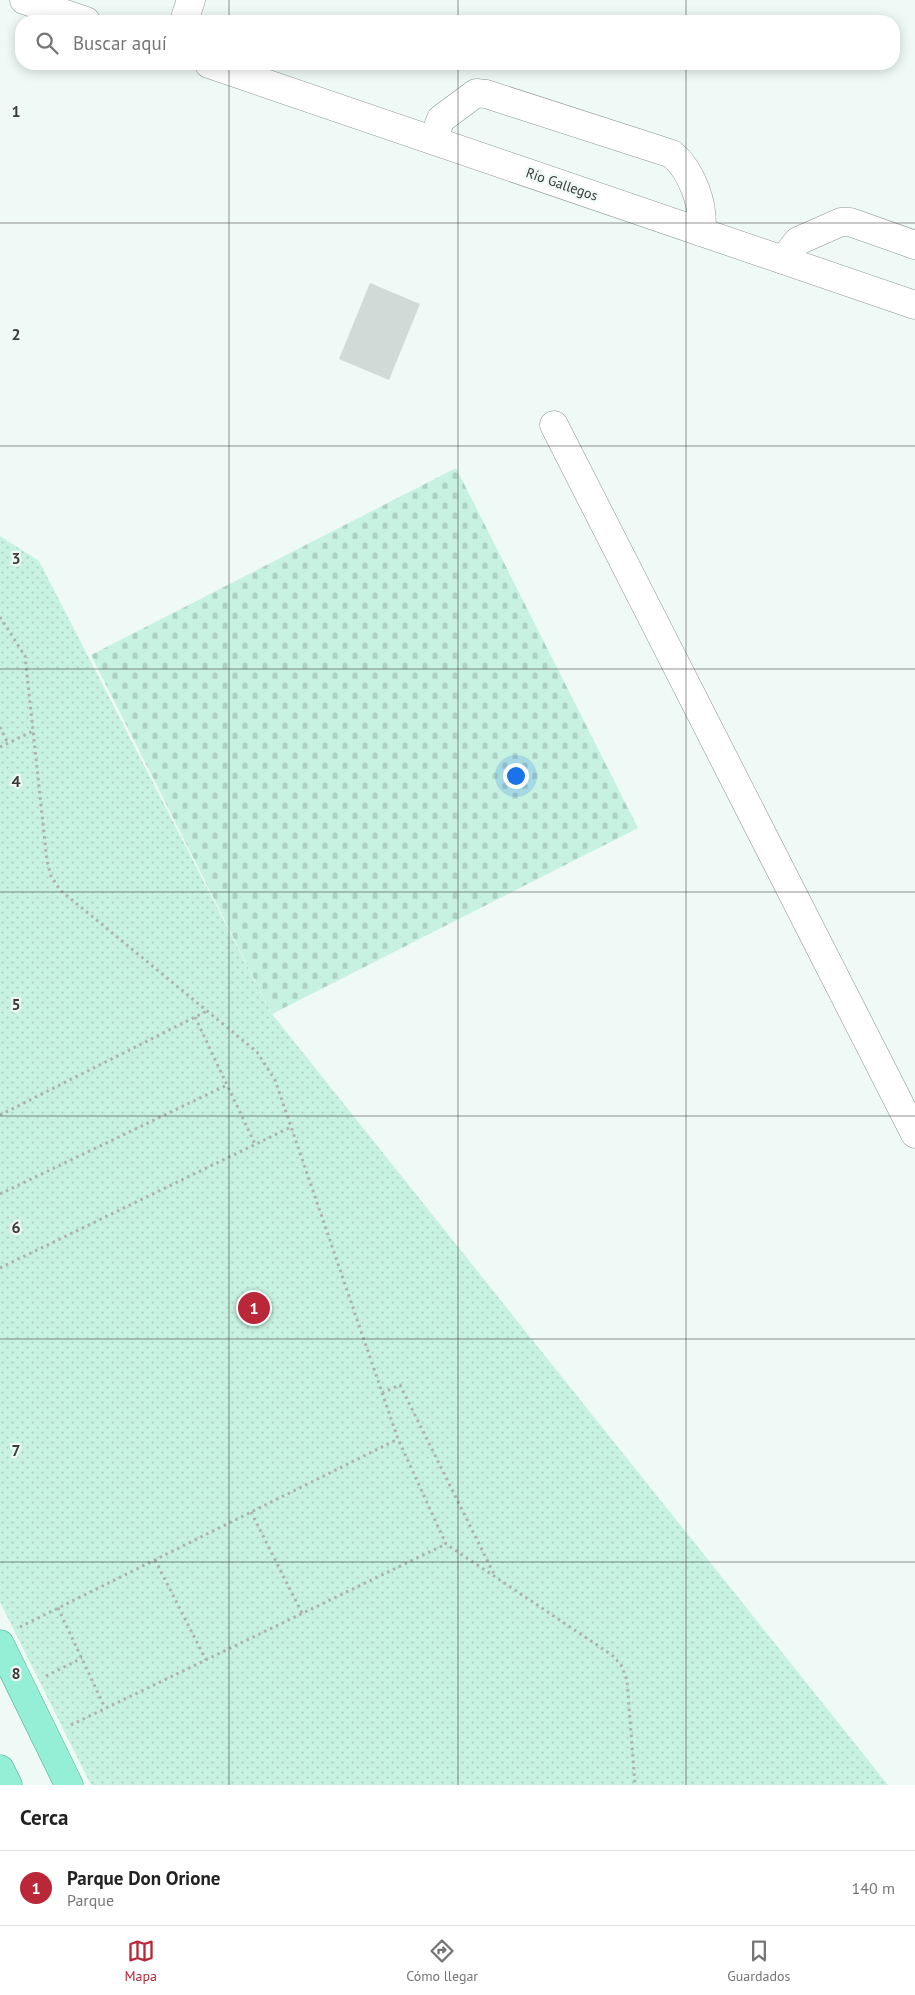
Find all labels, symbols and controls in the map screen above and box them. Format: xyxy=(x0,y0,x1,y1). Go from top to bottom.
search box xyxy=(15,15,900,70)
icon: search xyxy=(33,29,61,57)
text: Buscar aquí xyxy=(73,31,167,55)
text: 1 xyxy=(11,101,21,121)
street label: Río Gallegos xyxy=(524,163,600,205)
text: 2 xyxy=(11,324,21,344)
text: 3 xyxy=(11,548,21,568)
your location xyxy=(503,763,529,789)
text: 4 xyxy=(11,771,21,791)
text: 5 xyxy=(11,994,21,1014)
text: 6 xyxy=(11,1217,21,1237)
pin: 1 xyxy=(238,1289,270,1327)
text: 7 xyxy=(11,1440,21,1460)
text: 8 xyxy=(11,1663,21,1683)
text: Cerca xyxy=(20,1804,69,1831)
text: Parque Don Orione xyxy=(67,1866,220,1890)
text: 1 xyxy=(31,1878,41,1898)
text: 140 m xyxy=(852,1878,895,1898)
text: Parque xyxy=(67,1890,114,1910)
tab: Mapa xyxy=(125,1937,157,1985)
tab: Cómo llegar xyxy=(406,1937,478,1985)
tab: Guardados xyxy=(727,1937,790,1985)

